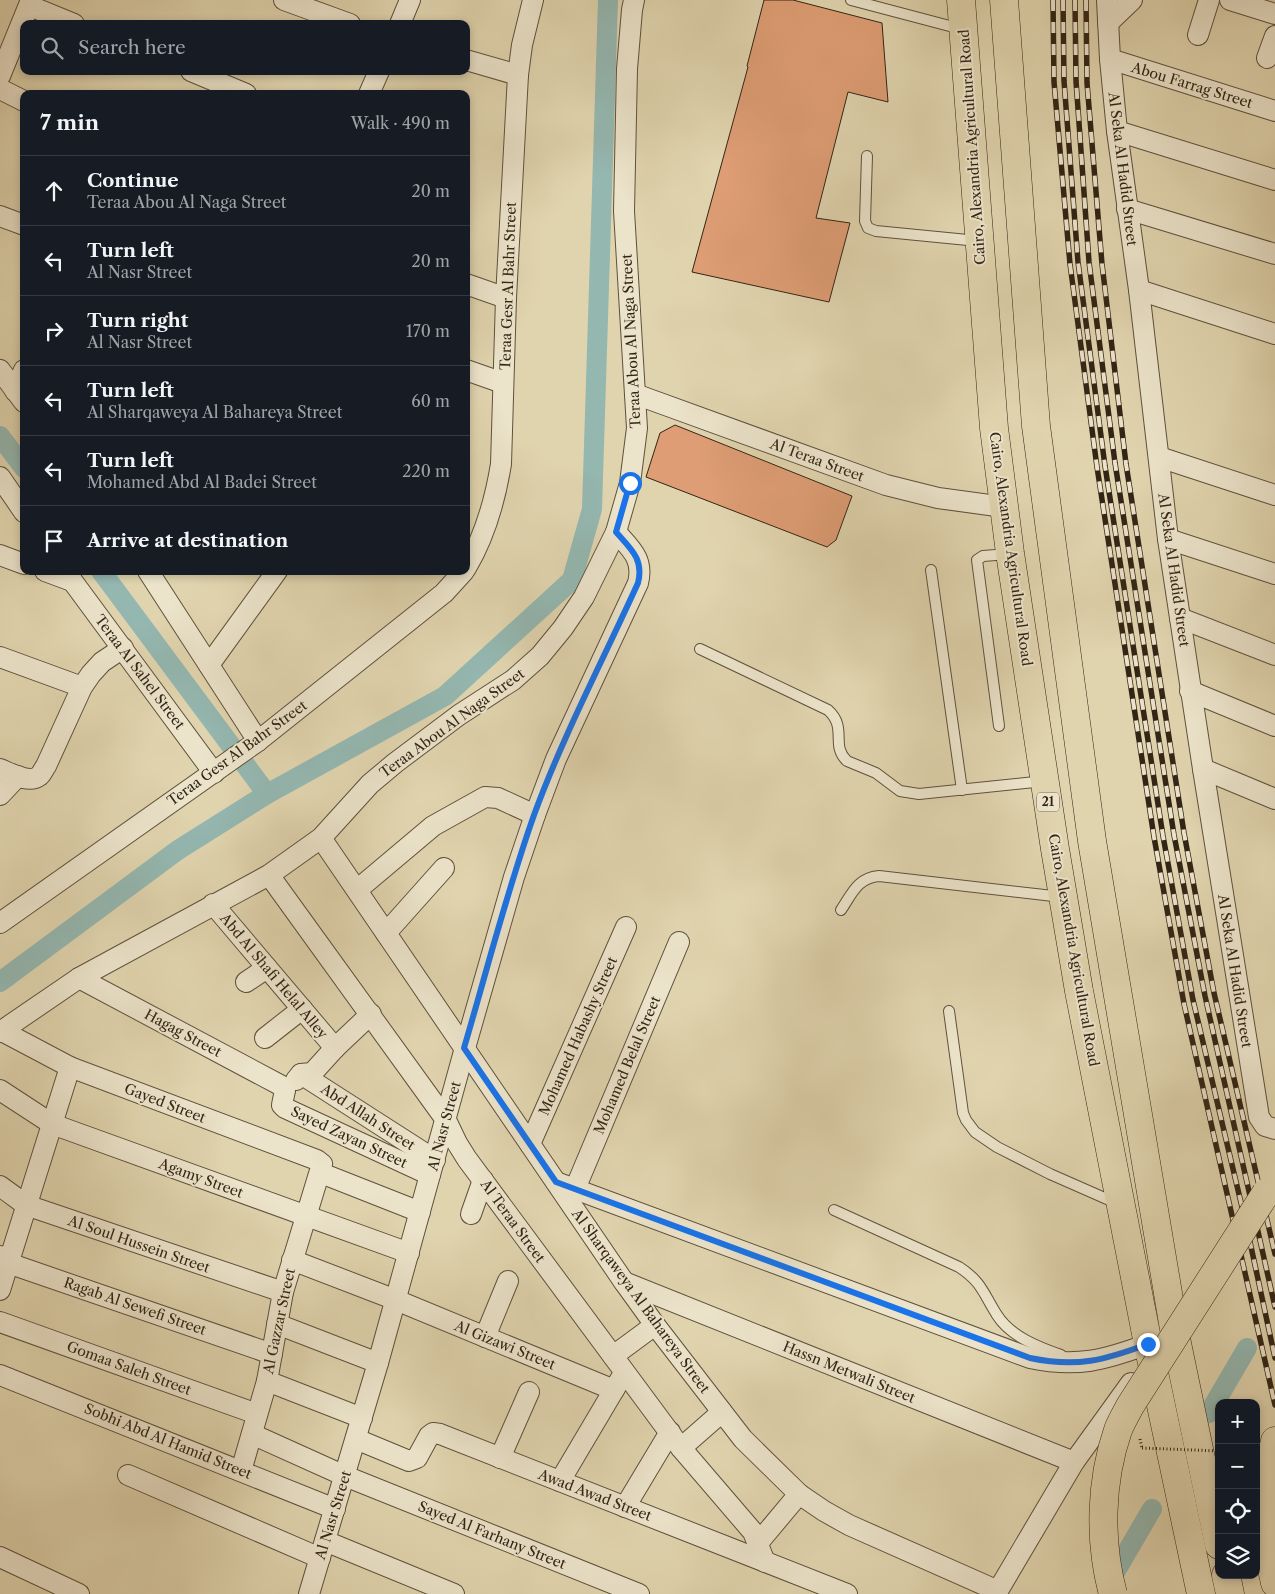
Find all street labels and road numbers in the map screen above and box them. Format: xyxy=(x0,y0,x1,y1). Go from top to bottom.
street label: Cairo, Alexandria Agricultural Road xyxy=(955,28,989,265)
street label: Abou Farrag Street xyxy=(1128,58,1255,112)
street label: Al Seka Al Hadid Street xyxy=(1105,90,1141,247)
street label: Teraa Gesr Al Bahr Street xyxy=(496,202,520,370)
street label: Teraa Abou Al Naga Street xyxy=(617,253,645,429)
street label: Cairo, Alexandria Agricultural Road xyxy=(986,431,1036,668)
street label: Al Teraa Street xyxy=(767,434,867,485)
street label: Al Seka Al Hadid Street xyxy=(1154,491,1194,648)
street label: Teraa Al Sahel Street xyxy=(91,611,189,733)
street label: Teraa Abou Al Naga Street xyxy=(376,664,528,782)
street label: Teraa Gesr Al Bahr Street xyxy=(164,696,310,810)
road number: 21 xyxy=(1037,792,1059,812)
street label: Cairo, Alexandria Agricultural Road xyxy=(1045,832,1103,1068)
street label: Al Seka Al Hadid Street xyxy=(1214,892,1256,1049)
street label: Abd Al Shafi Helal Alley xyxy=(216,909,332,1043)
street label: Mohamed Habashy Street xyxy=(535,954,621,1118)
street label: Mohamed Belal Street xyxy=(590,993,664,1137)
street label: Hagag Street xyxy=(141,1005,225,1061)
street label: Gayed Street xyxy=(122,1079,208,1127)
street label: Abd Allah Street xyxy=(317,1079,419,1154)
street label: Al Nasr Street xyxy=(423,1079,465,1174)
street label: Sayed Zayan Street xyxy=(288,1102,410,1172)
street label: Agamy Street xyxy=(155,1154,246,1202)
street label: Al Teraa Street xyxy=(476,1175,549,1266)
street label: Al Sharqaweya Al Bahareya Street xyxy=(567,1205,714,1397)
street label: Al Soul Hussein Street xyxy=(65,1211,212,1277)
street label: Al Gazzar Street xyxy=(259,1266,299,1377)
street label: Ragab Al Sewefi Street xyxy=(61,1273,209,1339)
street label: Al Gizawi Street xyxy=(451,1316,558,1373)
street label: Gomaa Saleh Street xyxy=(64,1337,194,1399)
street label: Hassn Metwali Street xyxy=(780,1337,918,1407)
street label: Sobhi Abd Al Hamid Street xyxy=(82,1399,254,1483)
street label: Awad Awad Street xyxy=(535,1465,654,1525)
street label: Al Nasr Street xyxy=(311,1468,355,1563)
street label: Sayed Al Farhany Street xyxy=(415,1497,569,1573)

